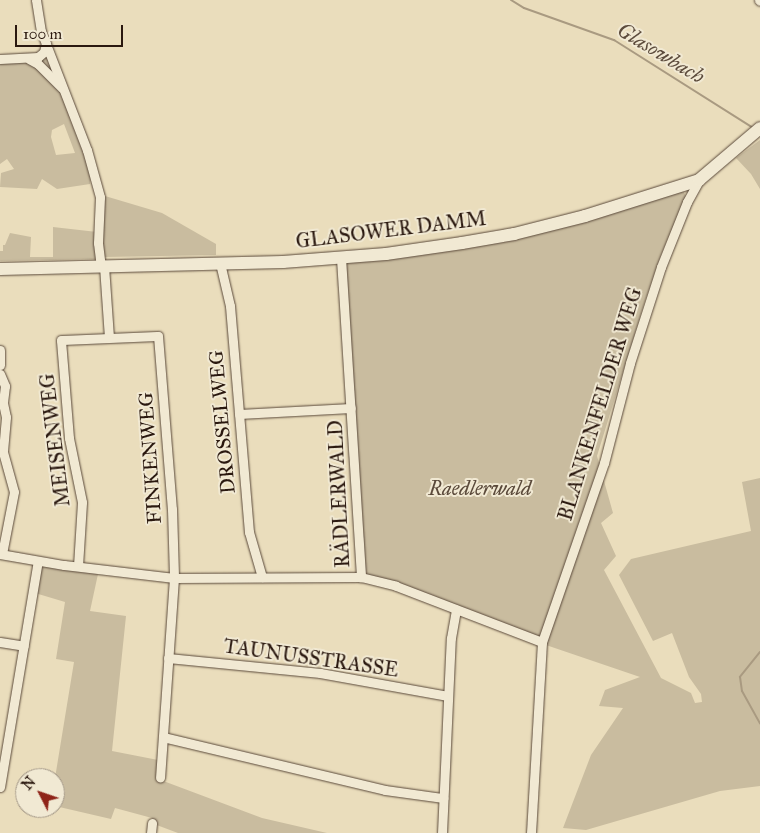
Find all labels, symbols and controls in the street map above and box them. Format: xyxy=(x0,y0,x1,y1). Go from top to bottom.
scale bar xyxy=(18,15,125,47)
water label: Glasowbach xyxy=(613,17,709,89)
text: 100 m xyxy=(23,25,62,43)
street label: GLASOWER DAMM xyxy=(294,206,488,254)
street label: BLANKENFELDER WEG xyxy=(553,284,647,524)
street label: DROSSELWEG xyxy=(204,349,240,495)
street label: MEISENWEG xyxy=(35,372,75,508)
street label: FINKENWEG xyxy=(133,391,167,525)
street label: RÄDLERWALD xyxy=(323,420,355,568)
park label: Raedlerwald xyxy=(428,476,532,500)
street label: TAUNUSSTRASSE xyxy=(222,634,400,682)
north arrow xyxy=(15,768,65,818)
text: N xyxy=(19,773,39,794)

